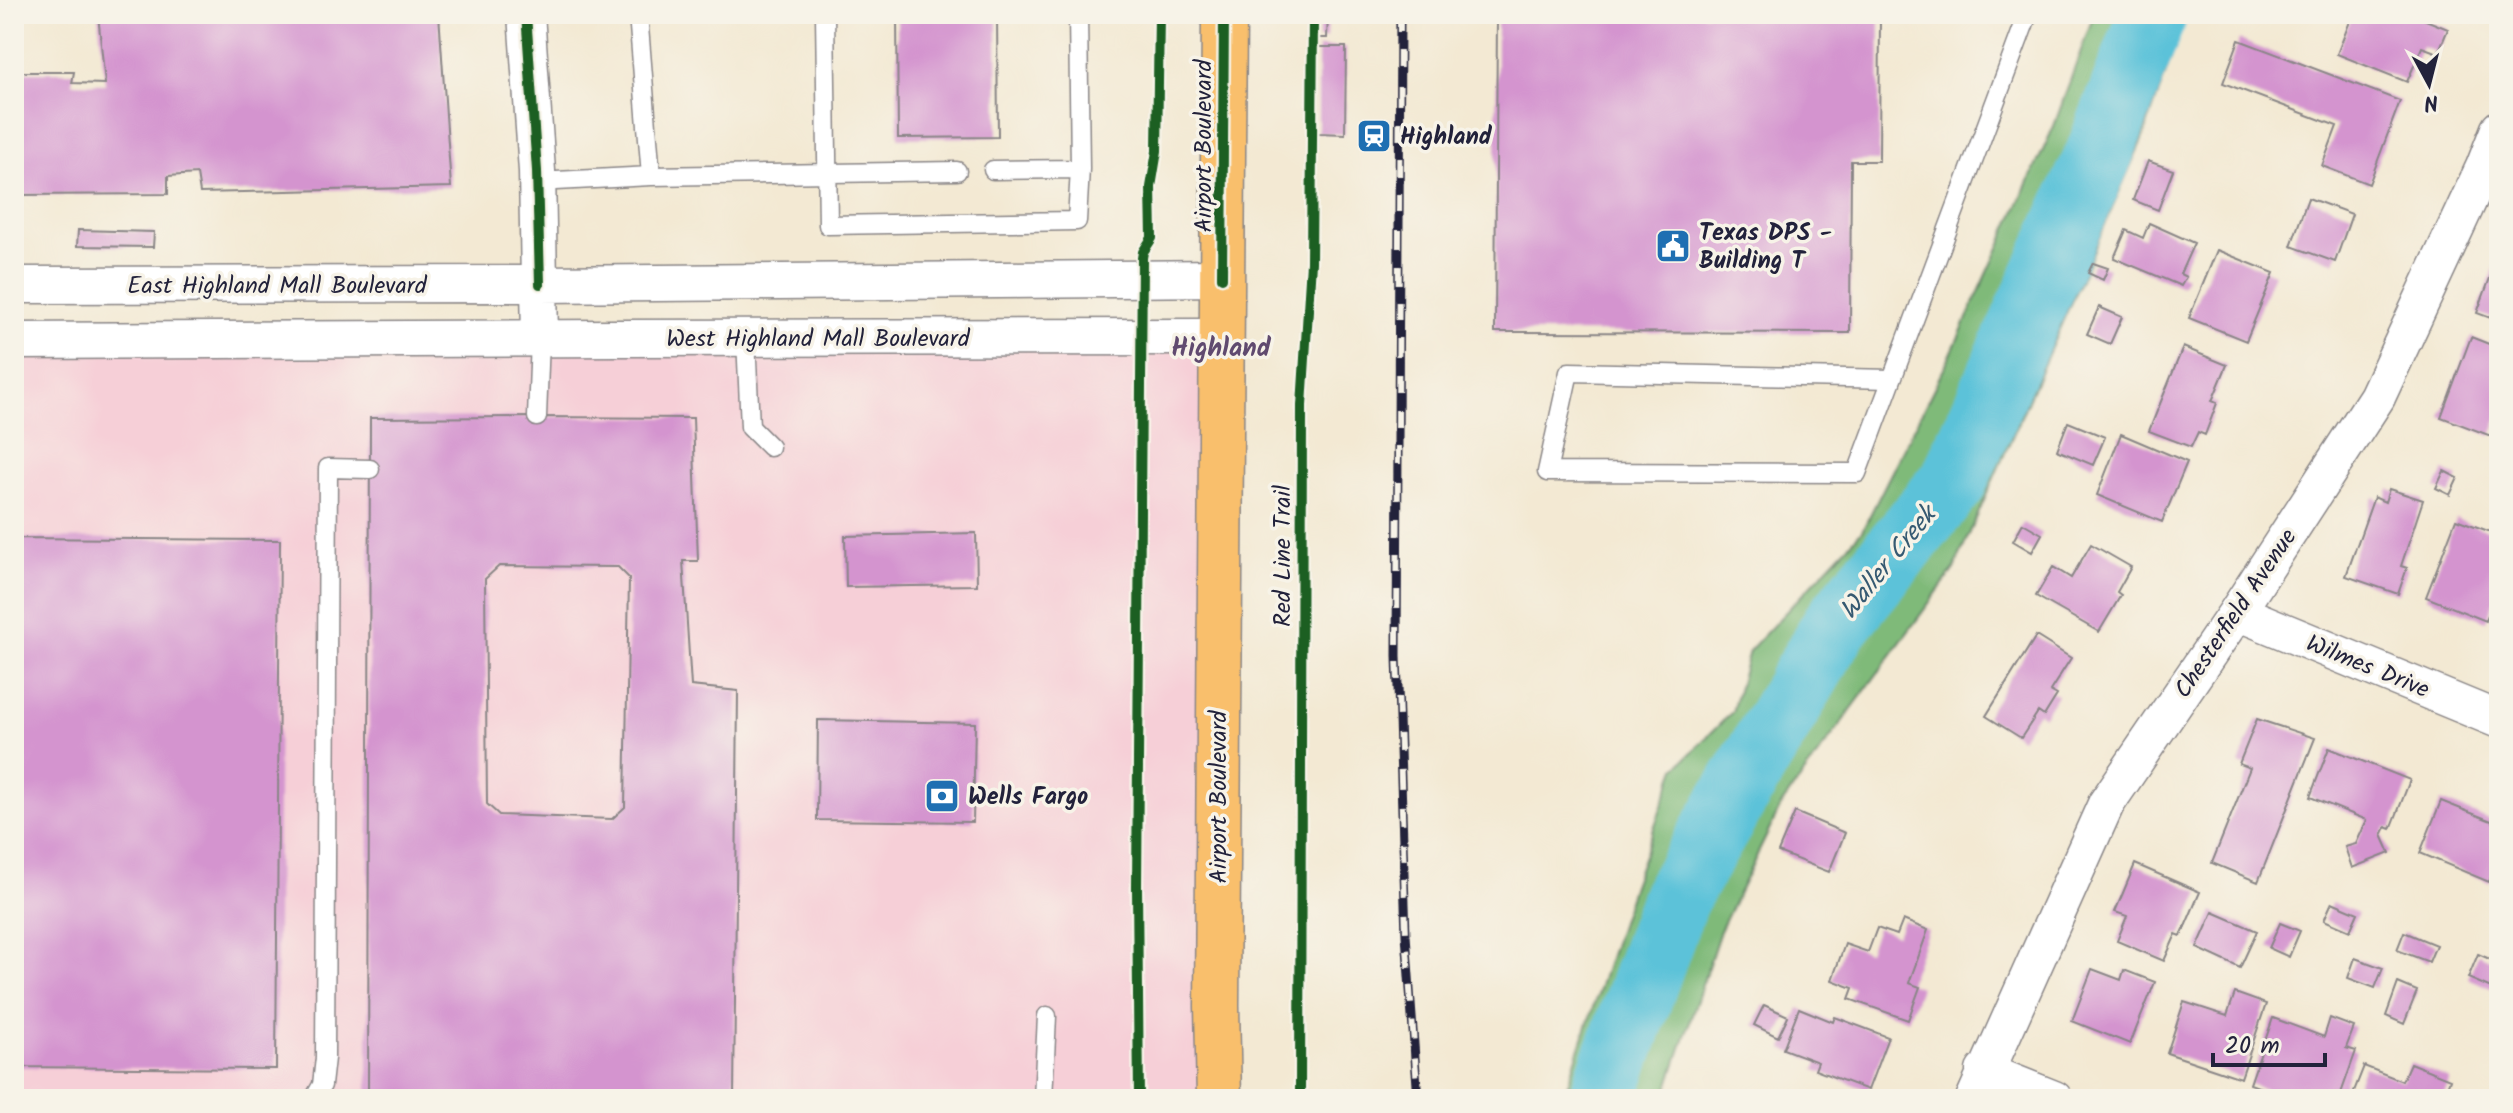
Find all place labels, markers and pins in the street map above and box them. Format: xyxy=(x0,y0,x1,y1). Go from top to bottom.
station icon: Highland xyxy=(1355,117,1393,155)
place label: Highland xyxy=(1400,118,1493,157)
place label: Texas DPS - Building T xyxy=(1699,214,1832,281)
public building icon: Texas DPS - Building T xyxy=(1654,227,1692,265)
bank icon: Wells Fargo xyxy=(923,777,961,815)
place label: Wells Fargo xyxy=(968,778,1088,817)

